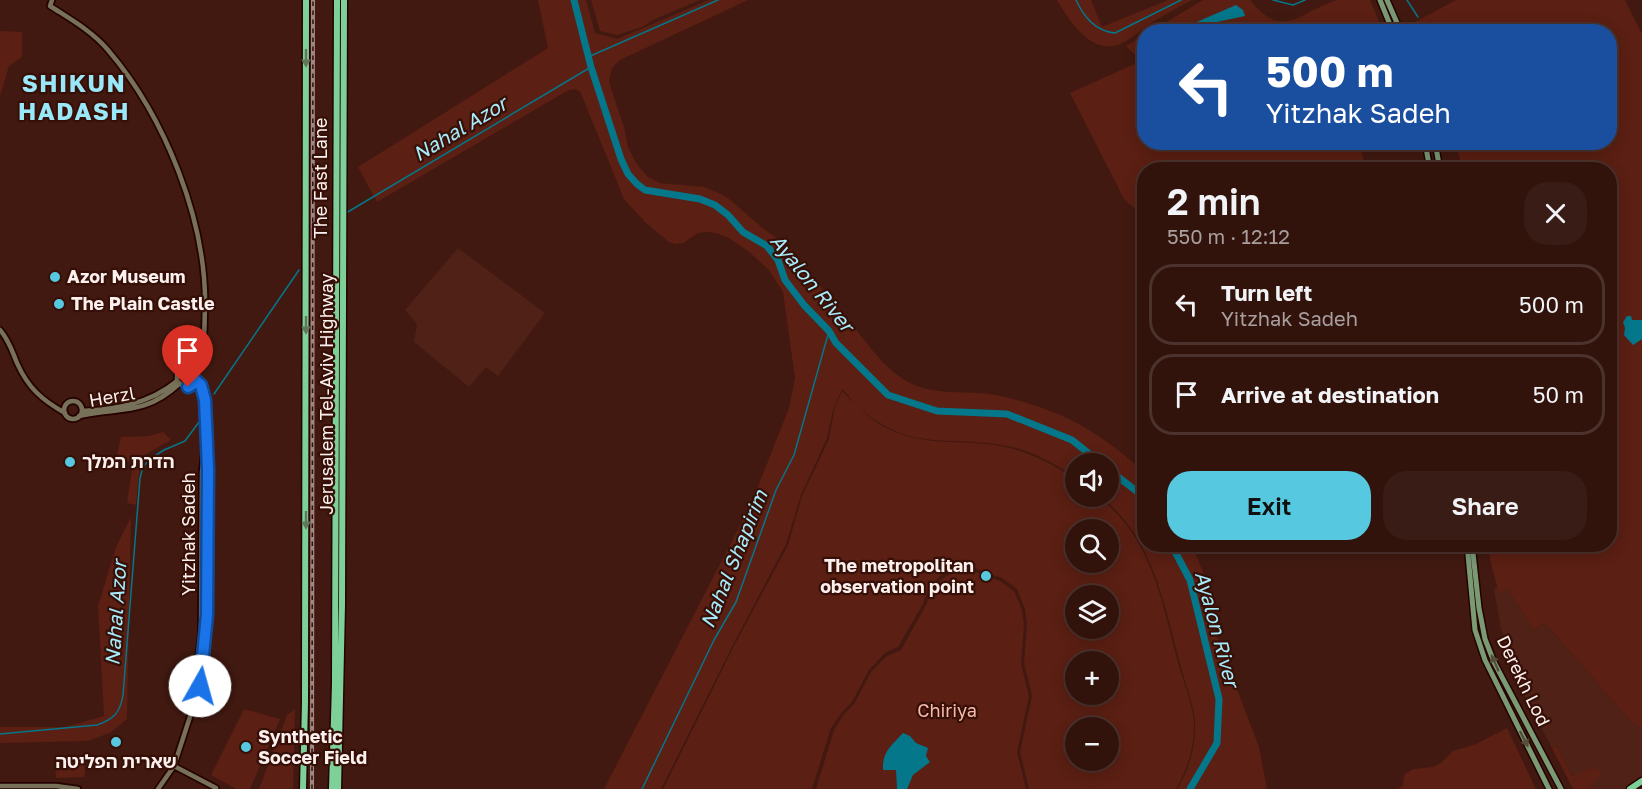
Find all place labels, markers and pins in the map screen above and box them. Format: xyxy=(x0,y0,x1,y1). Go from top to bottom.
place label: Azor Museum xyxy=(67,265,185,287)
marker: Azor Museum xyxy=(48,270,62,284)
place label: The Plain Castle xyxy=(71,292,215,314)
marker: The Plain Castle xyxy=(52,297,66,311)
pin xyxy=(162,325,213,387)
place label: הדרת המלך xyxy=(82,450,175,472)
marker: הדרת המלך xyxy=(63,455,77,469)
place label: The metropolitan observation point xyxy=(820,554,974,597)
marker: The metropolitan observation point xyxy=(979,569,993,583)
place label: Synthetic Soccer Field xyxy=(258,725,367,768)
marker: שארית הפליטה xyxy=(109,735,123,749)
marker: Synthetic Soccer Field xyxy=(239,740,253,754)
place label: שארית הפליטה xyxy=(55,750,177,772)

